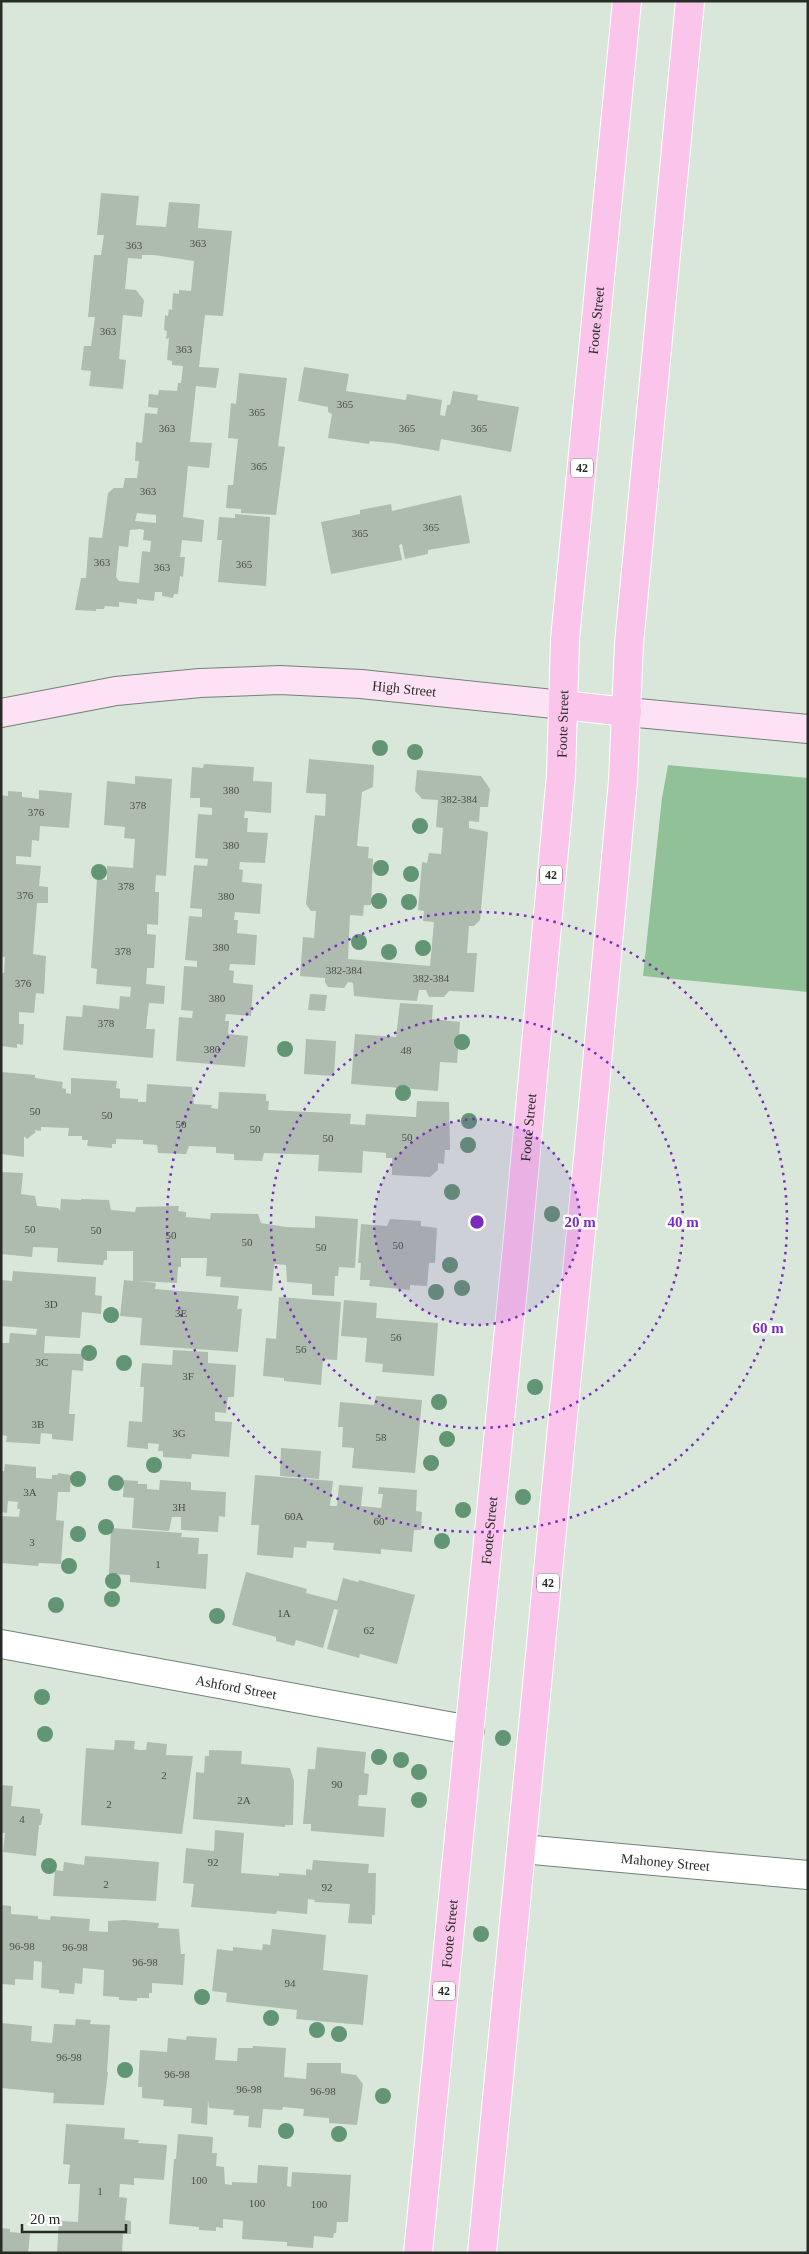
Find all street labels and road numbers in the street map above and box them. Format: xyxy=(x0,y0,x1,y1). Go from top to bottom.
street label: Foote Street xyxy=(586,286,607,355)
road number: 42 xyxy=(571,458,593,478)
street label: High Street xyxy=(371,678,437,700)
street label: Foote Street xyxy=(555,690,572,758)
road number: 42 xyxy=(540,866,562,884)
street label: Foote Street xyxy=(518,1093,539,1162)
street label: Foote Street xyxy=(479,1496,500,1565)
road number: 42 xyxy=(537,1574,559,1592)
street label: Ashford Street xyxy=(194,1673,278,1702)
street label: Mahoney Street xyxy=(620,1851,711,1874)
street label: Foote Street xyxy=(439,1899,461,1968)
road number: 42 xyxy=(433,1982,455,2000)

